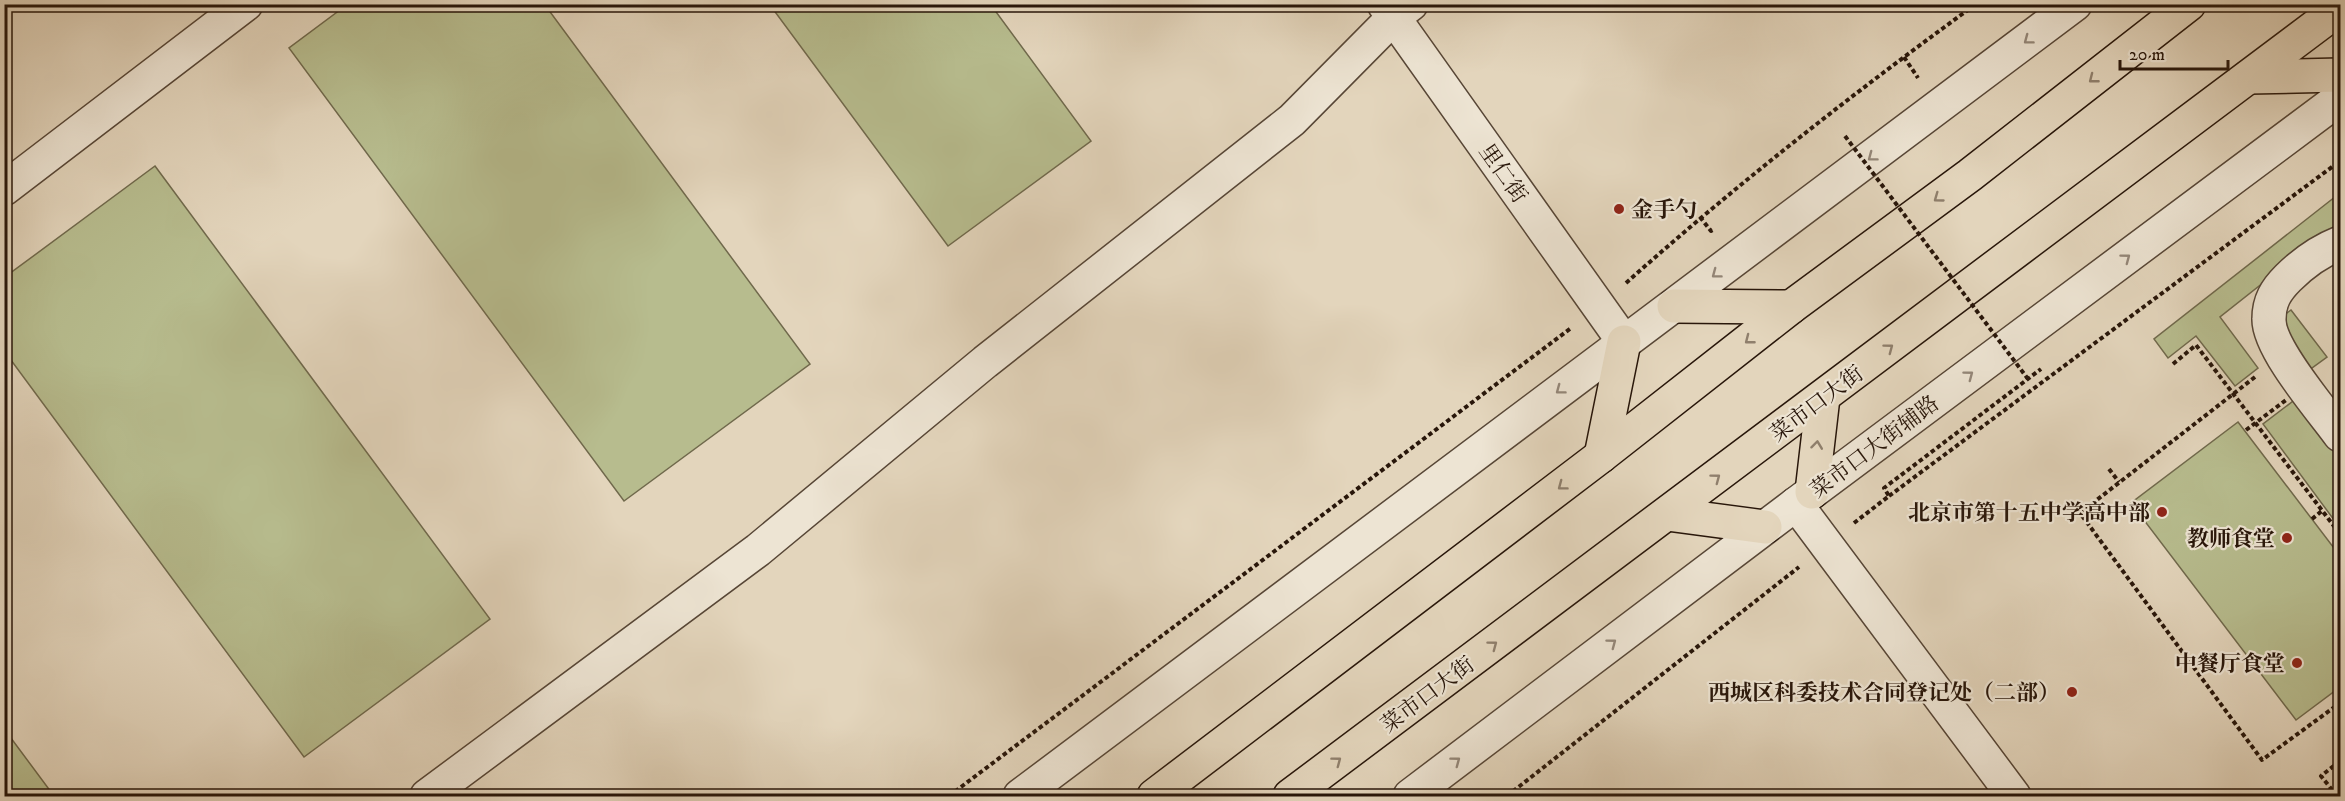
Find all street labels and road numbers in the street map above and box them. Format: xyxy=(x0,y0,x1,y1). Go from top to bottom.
street label: 里仁街 xyxy=(1473,139,1533,209)
street label: 菜市口大街 xyxy=(1765,360,1869,448)
street label: 菜市口大街辅路 xyxy=(1805,390,1945,504)
street label: 菜市口大街 xyxy=(1376,651,1480,739)

